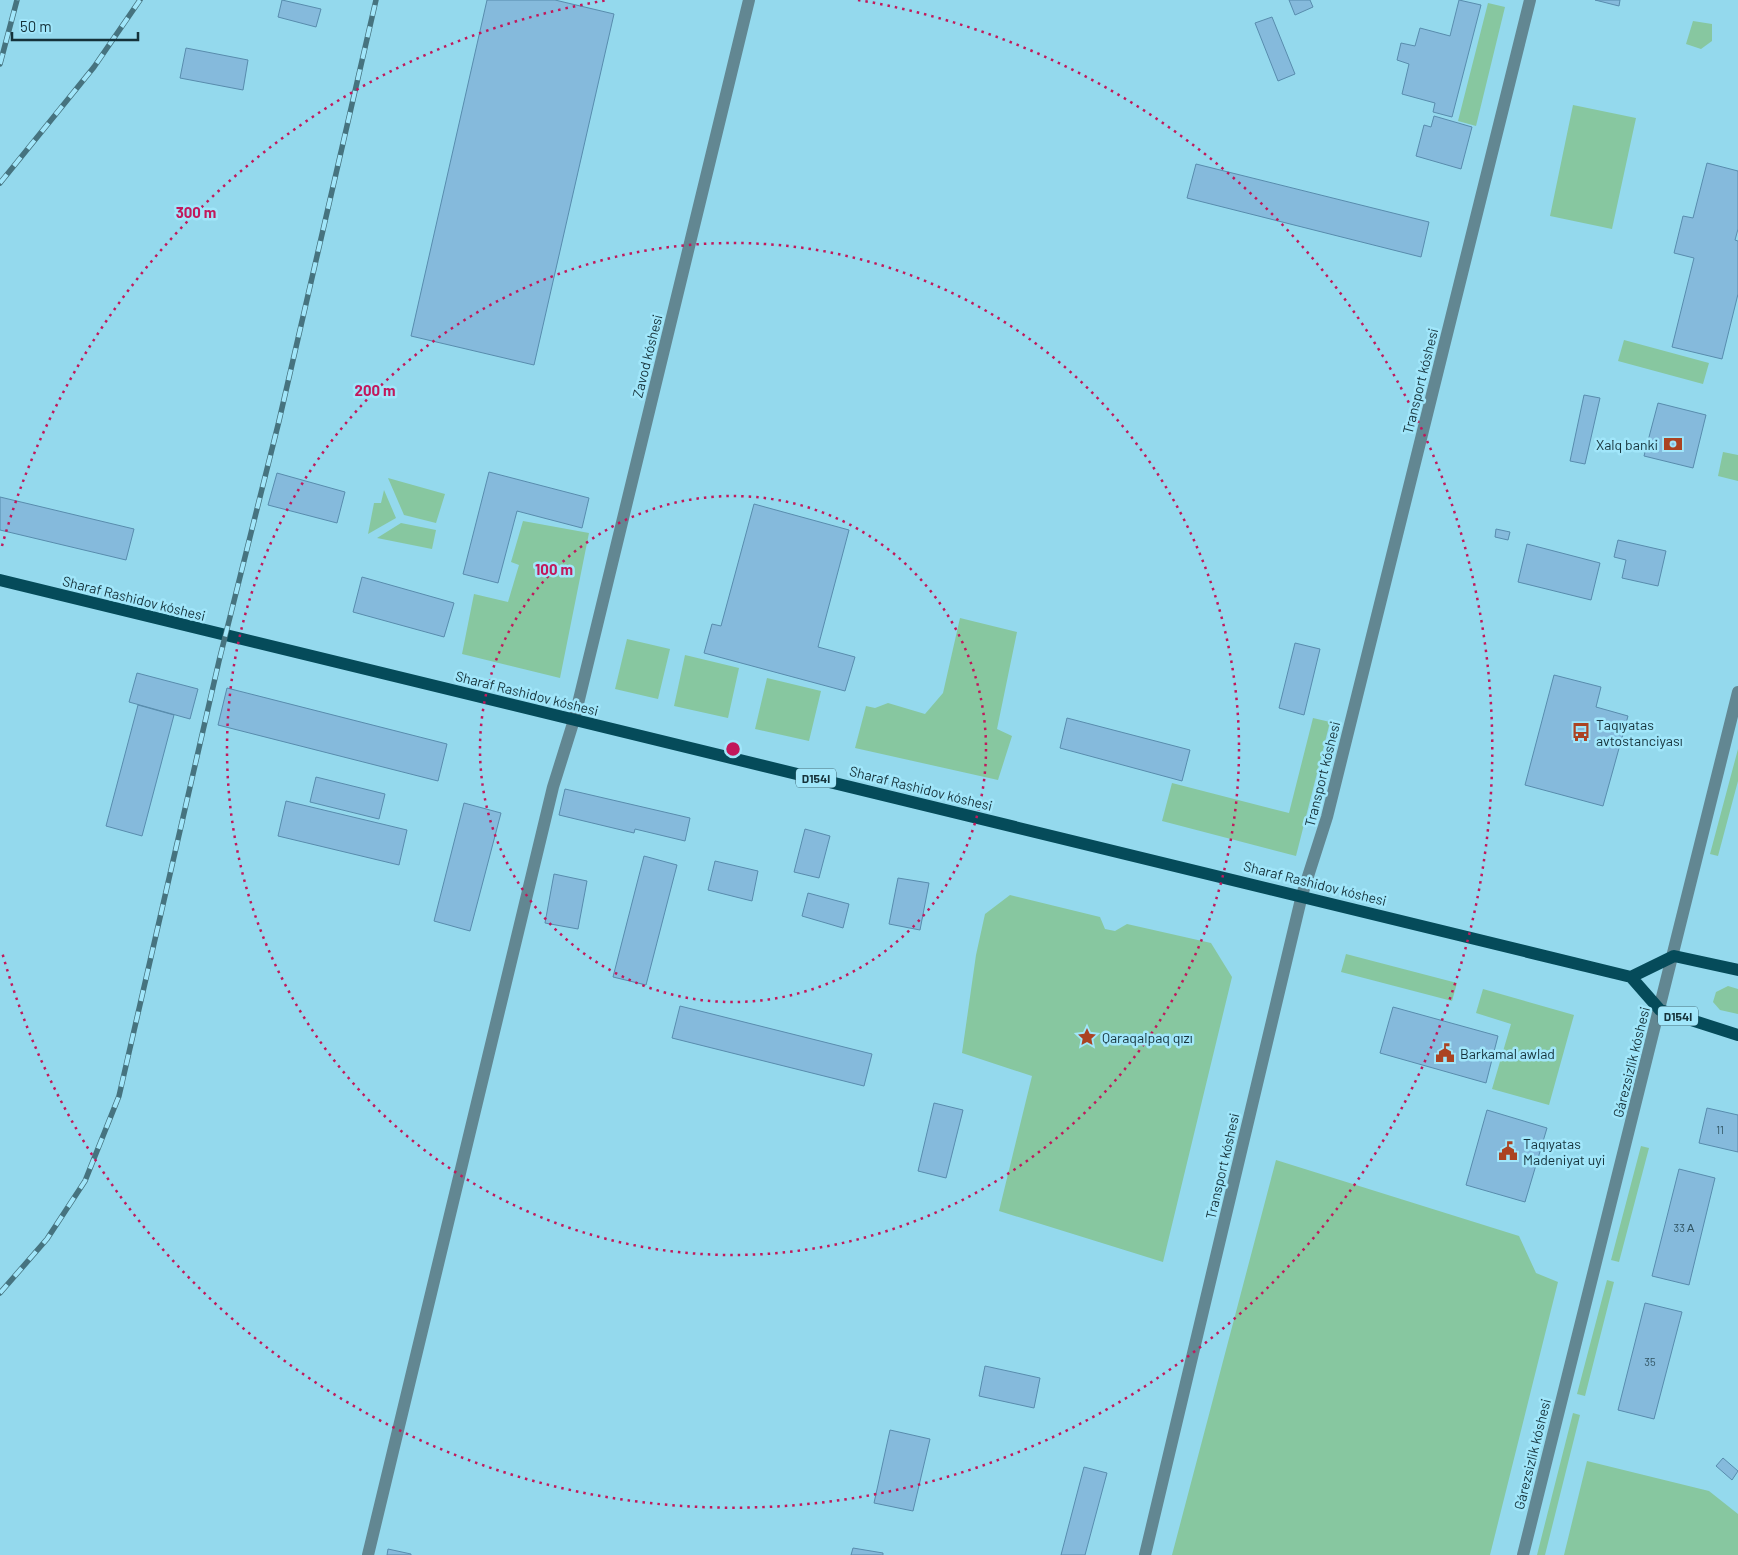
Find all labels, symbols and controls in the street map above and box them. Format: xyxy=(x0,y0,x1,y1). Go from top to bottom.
scale bar xyxy=(12,10,139,42)
text: 50 m xyxy=(20,17,52,35)
text: 300 m xyxy=(176,203,216,221)
street label: Zavod kóshesi xyxy=(628,313,666,399)
street label: Transport kóshesi xyxy=(1399,326,1441,436)
text: 200 m xyxy=(354,381,396,399)
bank icon: Xalq banki xyxy=(1662,433,1684,455)
place label: Xalq banki xyxy=(1596,436,1658,453)
text: 100 m xyxy=(535,560,573,578)
street label: Sharaf Rashidov kóshesi xyxy=(61,572,207,624)
street label: Sharaf Rashidov kóshesi xyxy=(454,667,600,719)
place label: Taqıyatas avtostanciyası xyxy=(1596,716,1683,749)
street label: Transport kóshesi xyxy=(1301,719,1343,829)
bus stop icon: Taqıyatas avtostanciyası xyxy=(1570,721,1592,743)
centre of rings xyxy=(724,740,742,758)
street label: Sharaf Rashidov kóshesi xyxy=(848,762,994,814)
road number: D154l xyxy=(796,768,836,788)
street label: Sharaf Rashidov kóshesi xyxy=(1242,857,1388,909)
street label: Gárezsizlik kóshesi xyxy=(1609,1005,1653,1119)
road number: D154l xyxy=(1658,1006,1698,1026)
place icon: Qaraqalpaq qızı xyxy=(1076,1026,1098,1048)
place label: Qaraqalpaq qızı xyxy=(1102,1029,1193,1046)
public building icon: Barkamal awlad xyxy=(1434,1042,1456,1064)
place label: Barkamal awlad xyxy=(1460,1045,1555,1062)
street label: Transport kóshesi xyxy=(1202,1111,1242,1221)
house number: 11 xyxy=(1716,1123,1724,1136)
place label: Taqıyatas Madeniyat uyi xyxy=(1523,1135,1605,1168)
public building icon: Taqıyatas Madeniyat uyi xyxy=(1497,1140,1519,1162)
house number: 33 А xyxy=(1674,1221,1695,1234)
house number: 35 xyxy=(1644,1355,1656,1368)
street label: Gárezsizlik kóshesi xyxy=(1510,1397,1554,1511)

